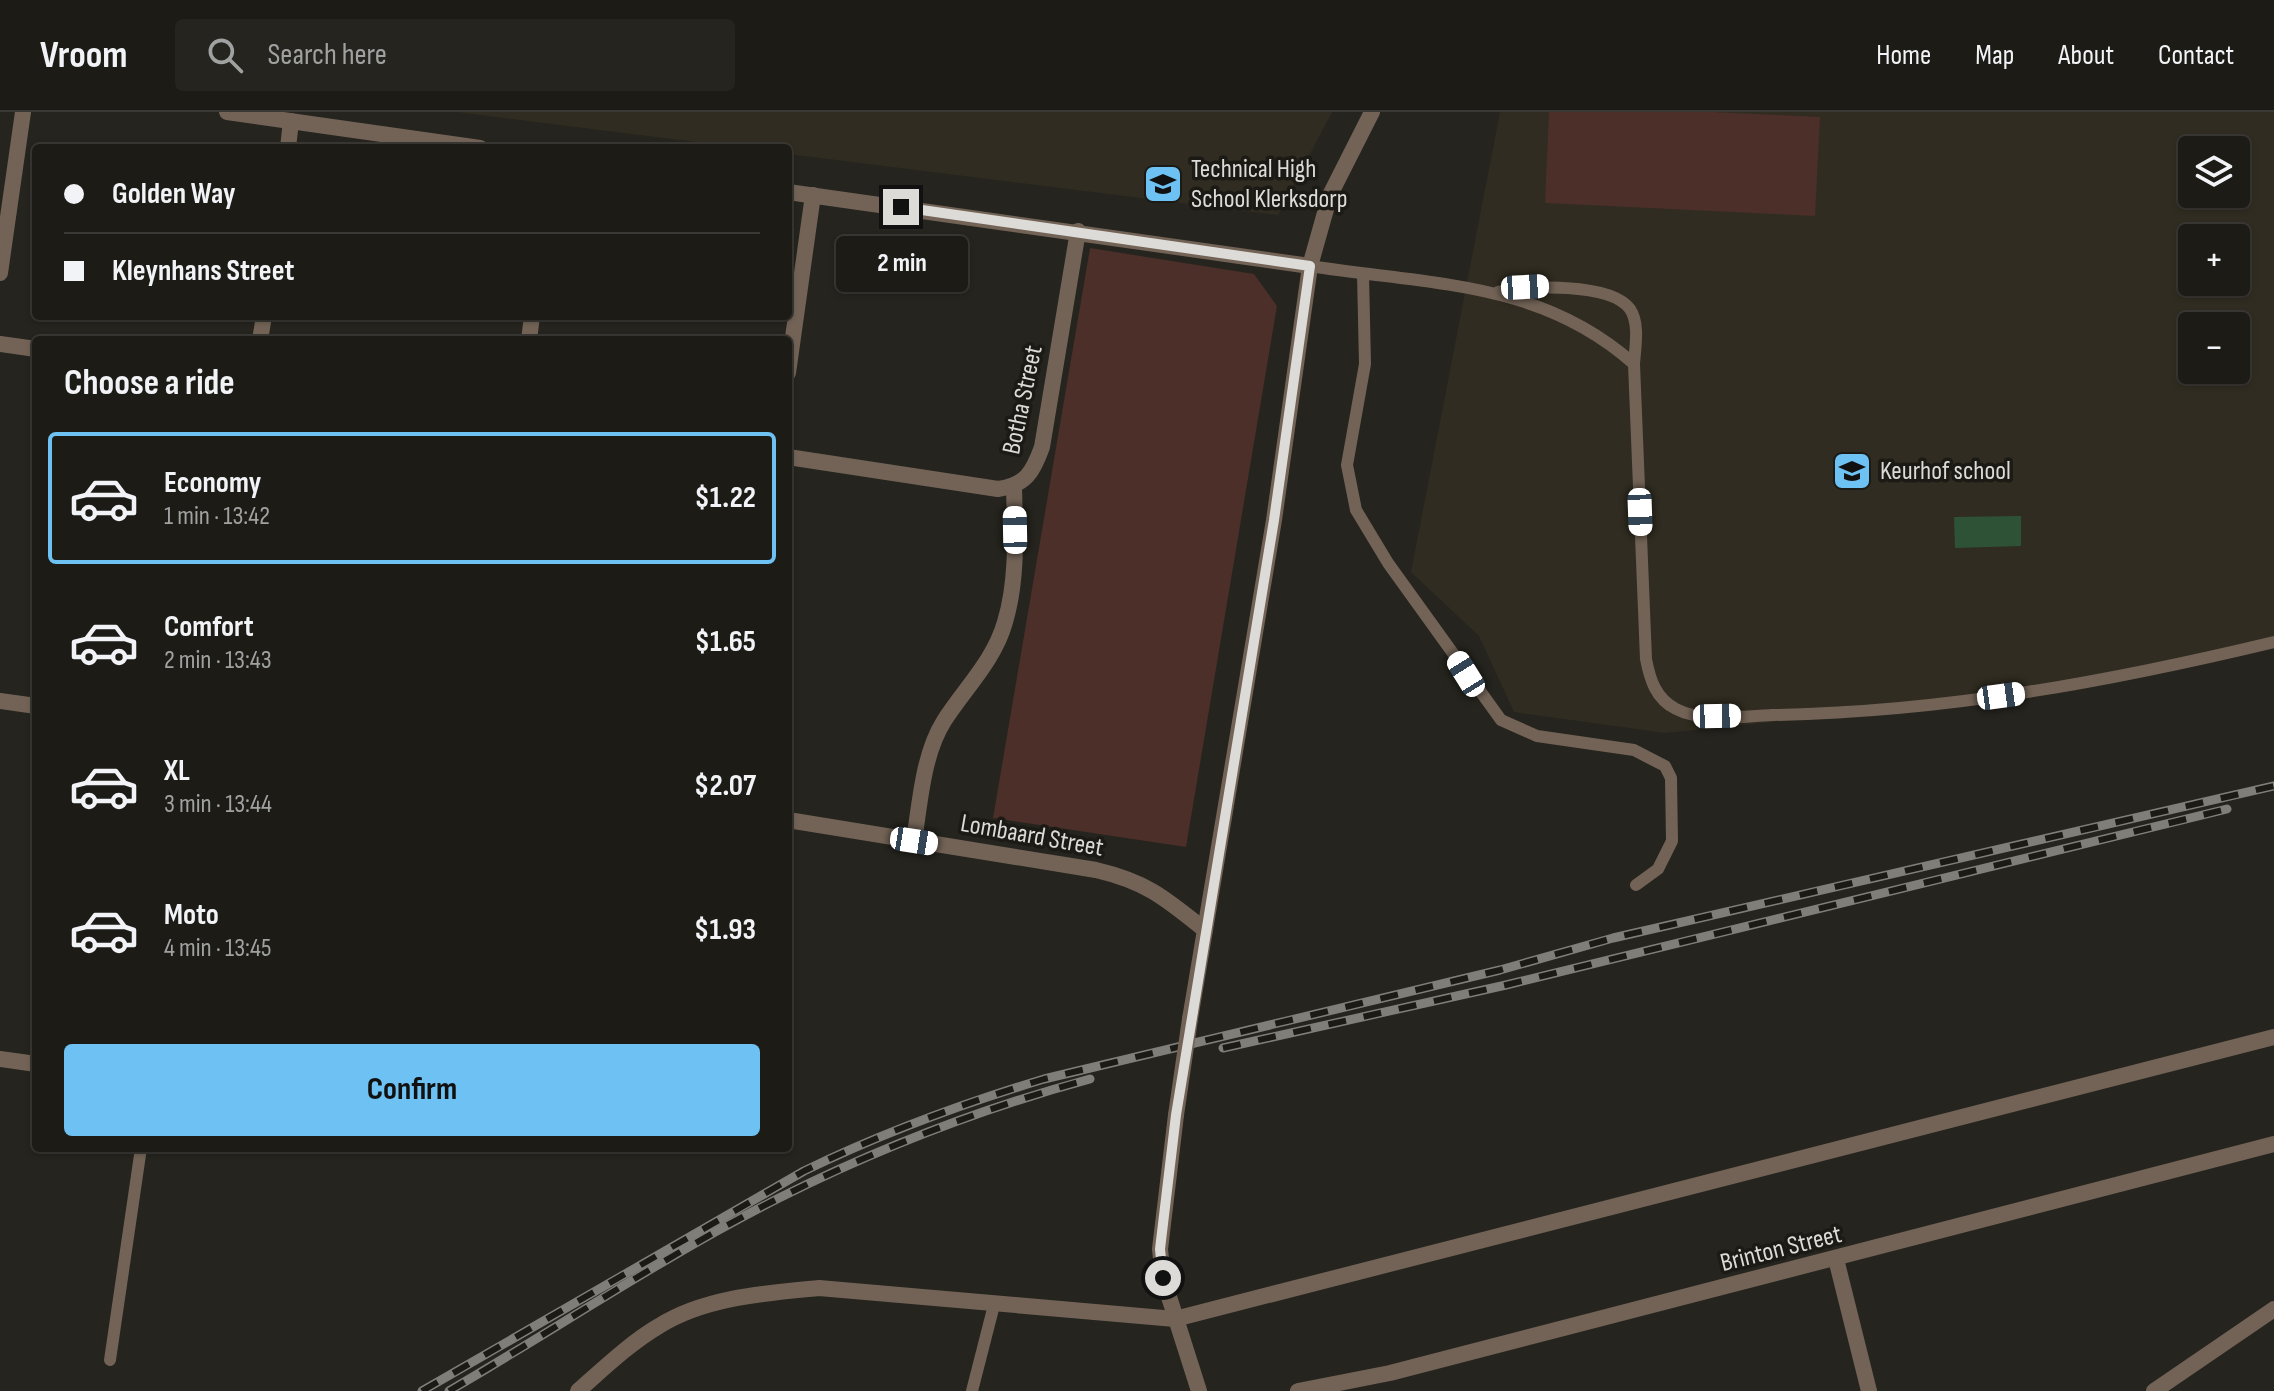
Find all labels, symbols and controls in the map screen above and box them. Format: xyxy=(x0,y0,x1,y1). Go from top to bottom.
search box xyxy=(175,19,735,91)
text: Vroom xyxy=(40,33,127,78)
icon: search xyxy=(203,33,247,77)
text: Search here xyxy=(267,37,387,73)
text: Home xyxy=(1876,39,1931,72)
text: Map xyxy=(1975,39,2014,72)
text: About xyxy=(2058,39,2114,72)
text: Contact xyxy=(2158,39,2234,72)
map controls xyxy=(2178,136,2250,384)
button: layers xyxy=(2178,136,2250,208)
place label: Technical High School Klerksdorp xyxy=(1191,154,1348,215)
school or university icon: Technical High School Klerksdorp xyxy=(1142,163,1184,205)
text: Golden Way xyxy=(112,176,235,212)
route end xyxy=(883,189,919,225)
button: + xyxy=(2178,224,2250,296)
callout: 2 min xyxy=(835,235,967,291)
text: 2 min xyxy=(877,248,927,279)
text: Kleynhans Street xyxy=(112,253,294,289)
car xyxy=(1500,274,1550,300)
button: − xyxy=(2178,312,2250,384)
street label: Botha Street xyxy=(996,343,1050,457)
text: Choose a ride xyxy=(64,362,235,405)
school or university icon: Keurhof school xyxy=(1831,450,1873,492)
place label: Keurhof school xyxy=(1880,456,2011,487)
icon: car xyxy=(68,462,140,534)
text: Economy xyxy=(164,465,261,501)
text: $1.22 xyxy=(694,480,756,516)
car xyxy=(1627,488,1653,536)
text: 1 min · 13:42 xyxy=(164,501,270,532)
car xyxy=(1003,506,1027,554)
icon: car xyxy=(68,606,140,678)
text: Comfort xyxy=(164,609,254,645)
text: $1.65 xyxy=(695,624,756,660)
text: 2 min · 13:43 xyxy=(164,645,272,676)
car xyxy=(1443,647,1489,701)
car xyxy=(1976,681,2026,711)
car xyxy=(1693,704,1741,728)
icon: car xyxy=(68,750,140,822)
text: XL xyxy=(164,753,190,789)
text: $2.07 xyxy=(694,768,756,804)
text: 3 min · 13:44 xyxy=(164,789,272,820)
street label: Lombaard Street xyxy=(958,808,1106,864)
car xyxy=(888,825,940,857)
icon: car xyxy=(68,894,140,966)
text: Moto xyxy=(164,897,219,933)
text: $1.93 xyxy=(694,912,756,948)
text: 4 min · 13:45 xyxy=(164,933,271,964)
button: Confirm xyxy=(64,1044,760,1136)
street label: Brinton Street xyxy=(1717,1219,1845,1279)
route start xyxy=(1145,1260,1181,1296)

